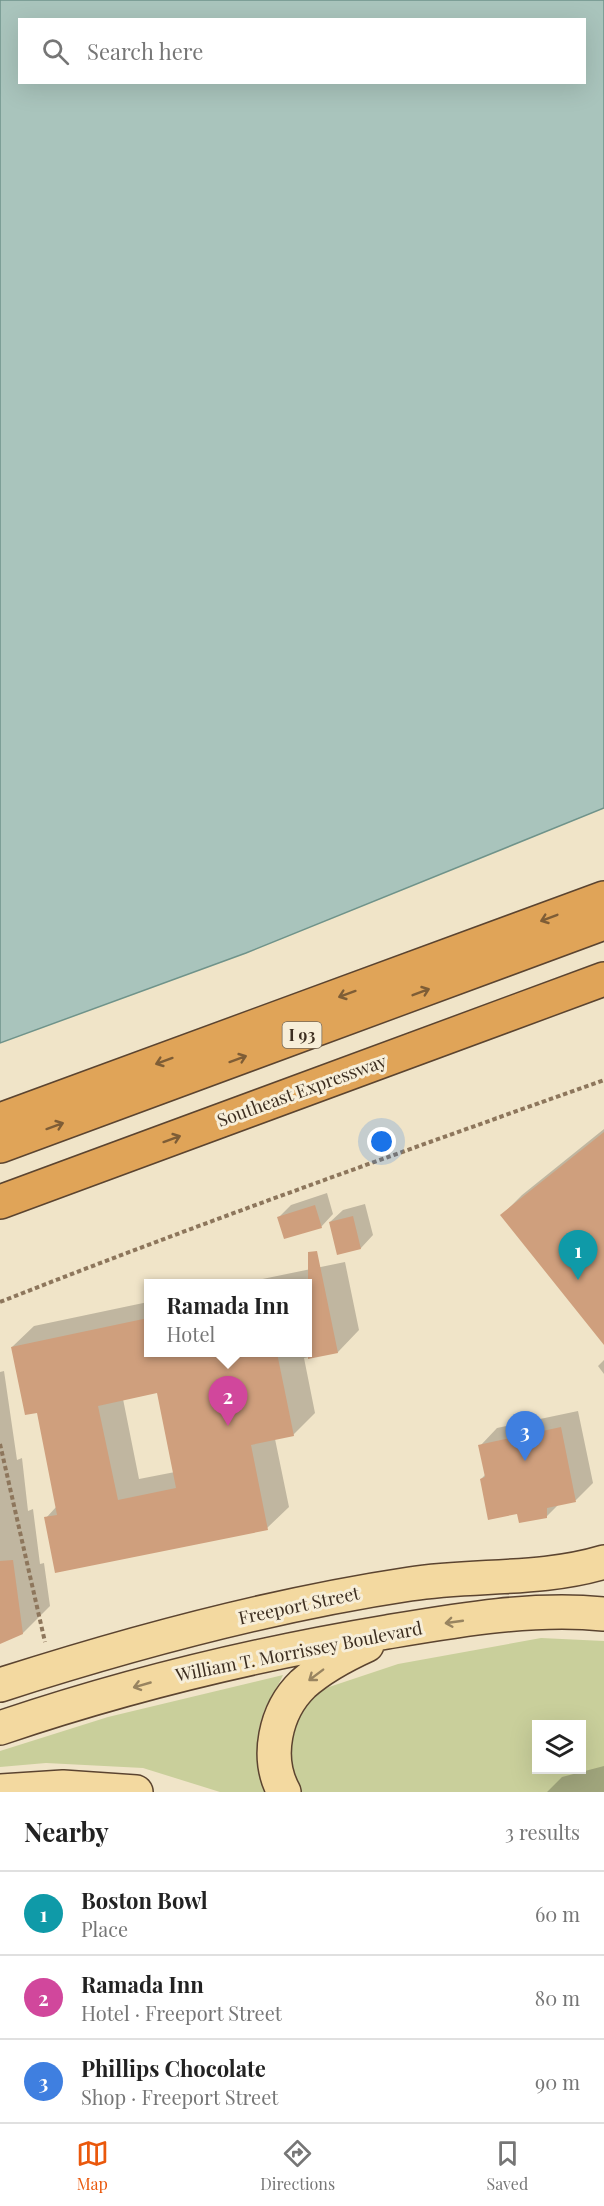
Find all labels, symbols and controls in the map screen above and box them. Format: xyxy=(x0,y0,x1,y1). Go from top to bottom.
search box xyxy=(18,18,586,84)
icon: search xyxy=(39,35,72,68)
text: Search here xyxy=(87,36,203,66)
one-way arrow xyxy=(540,913,559,924)
one-way arrow xyxy=(411,985,430,996)
one-way arrow xyxy=(338,989,357,1000)
road number: I 93 xyxy=(282,1022,322,1048)
street label: Southeast Expressway xyxy=(213,1048,390,1132)
one-way arrow xyxy=(228,1053,247,1064)
one-way arrow xyxy=(155,1056,173,1067)
one-way arrow xyxy=(45,1120,64,1131)
your location xyxy=(367,1127,396,1156)
one-way arrow xyxy=(162,1132,180,1143)
pin: 1 xyxy=(558,1230,598,1280)
popup xyxy=(144,1279,312,1357)
text: Ramada Inn xyxy=(167,1290,289,1320)
text: Hotel xyxy=(167,1320,215,1347)
pin: 2 xyxy=(208,1376,248,1426)
pin: 3 xyxy=(506,1412,544,1461)
street label: Freeport Street xyxy=(236,1580,362,1630)
street label: William T. Morrissey Boulevard xyxy=(172,1615,425,1687)
one-way arrow xyxy=(445,1616,465,1627)
one-way arrow xyxy=(308,1668,324,1681)
one-way arrow xyxy=(133,1679,152,1691)
map controls xyxy=(532,1720,586,1774)
button: layers xyxy=(532,1720,586,1774)
text: Nearby xyxy=(24,1814,109,1849)
text: 3 results xyxy=(505,1818,580,1845)
text: Boston Bowl xyxy=(81,1885,208,1915)
text: 1 xyxy=(40,1900,47,1927)
text: 60 m xyxy=(535,1900,580,1927)
text: Place xyxy=(81,1915,128,1942)
text: Ramada Inn xyxy=(81,1969,204,1999)
text: 2 xyxy=(38,1984,49,2011)
text: 80 m xyxy=(535,1984,580,2011)
text: Hotel · Freeport Street xyxy=(81,1999,282,2026)
text: Phillips Chocolate xyxy=(81,2053,266,2083)
text: 3 xyxy=(39,2068,48,2095)
text: 90 m xyxy=(535,2068,580,2095)
text: Shop · Freeport Street xyxy=(81,2083,278,2110)
tab: Map xyxy=(76,2137,109,2194)
tab: Directions xyxy=(260,2137,335,2194)
tab: Saved xyxy=(487,2137,528,2194)

